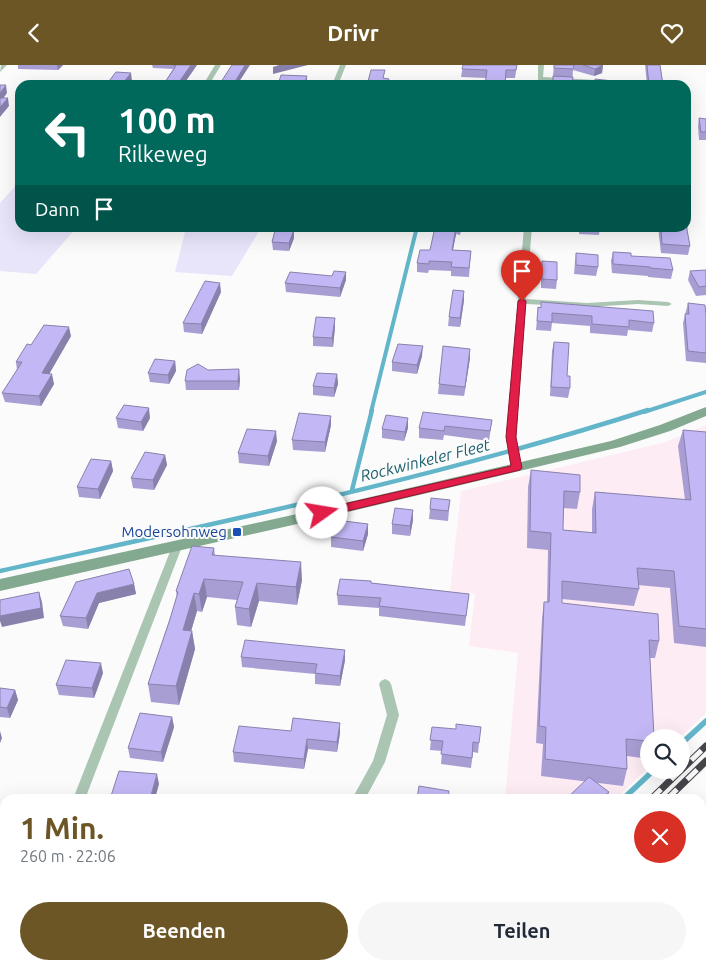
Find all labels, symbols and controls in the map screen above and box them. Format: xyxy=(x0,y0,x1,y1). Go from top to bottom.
icon: back xyxy=(20,19,48,47)
icon: heart xyxy=(658,19,686,47)
text: Drivr xyxy=(327,20,379,45)
icon: left xyxy=(35,100,100,165)
text: 100 m xyxy=(118,100,216,140)
text: Rilkeweg xyxy=(118,141,208,166)
icon: arrive xyxy=(90,195,118,223)
text: Dann xyxy=(35,198,80,220)
pin xyxy=(501,250,543,301)
icon: arrive xyxy=(508,257,536,285)
water label: Rockwinkeler Fleet xyxy=(358,435,492,485)
position arrow xyxy=(295,486,347,538)
place label: Modersohnweg xyxy=(122,523,227,540)
marker: Modersohnweg xyxy=(231,526,243,538)
map controls xyxy=(640,729,690,779)
button: search xyxy=(640,729,690,779)
text: 1 Min. xyxy=(20,811,104,845)
button: close xyxy=(634,811,686,863)
text: 260 m · 22:06 xyxy=(20,847,116,865)
button: Beenden xyxy=(20,902,348,960)
button: Teilen xyxy=(358,902,686,960)

